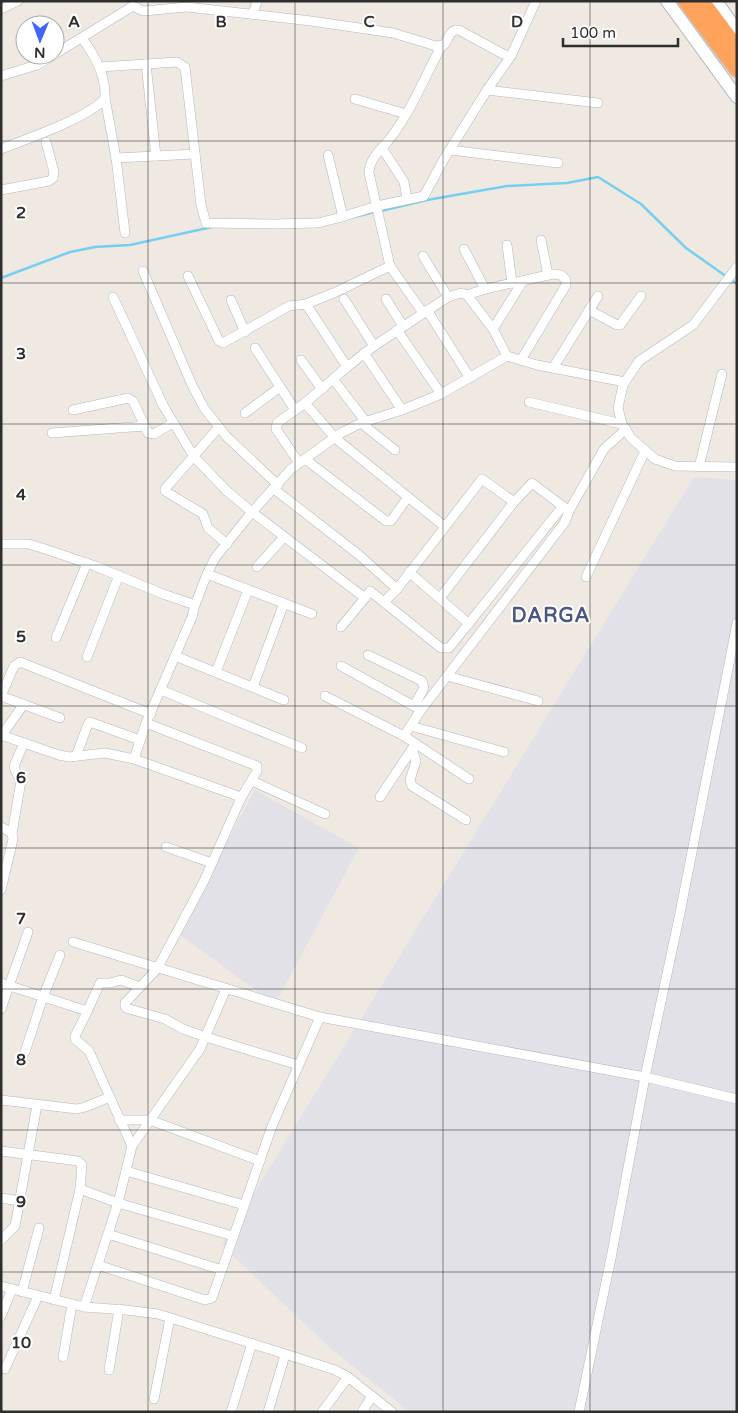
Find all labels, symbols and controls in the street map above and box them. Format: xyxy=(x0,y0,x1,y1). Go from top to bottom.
text: A xyxy=(68,12,80,32)
text: B xyxy=(215,12,227,32)
text: C xyxy=(363,12,375,32)
text: D xyxy=(511,12,523,32)
north arrow xyxy=(15,15,65,65)
scale bar xyxy=(563,15,678,47)
text: 100 m xyxy=(570,24,616,42)
text: N xyxy=(34,44,46,61)
text: 2 xyxy=(16,203,26,223)
text: 3 xyxy=(16,344,26,364)
text: 4 xyxy=(16,485,26,505)
district label: DARGA xyxy=(512,604,590,628)
text: 5 xyxy=(16,627,26,647)
text: 6 xyxy=(16,768,26,788)
text: 7 xyxy=(16,909,26,929)
text: 8 xyxy=(16,1050,26,1070)
text: 9 xyxy=(16,1192,26,1212)
text: 10 xyxy=(11,1333,31,1353)

